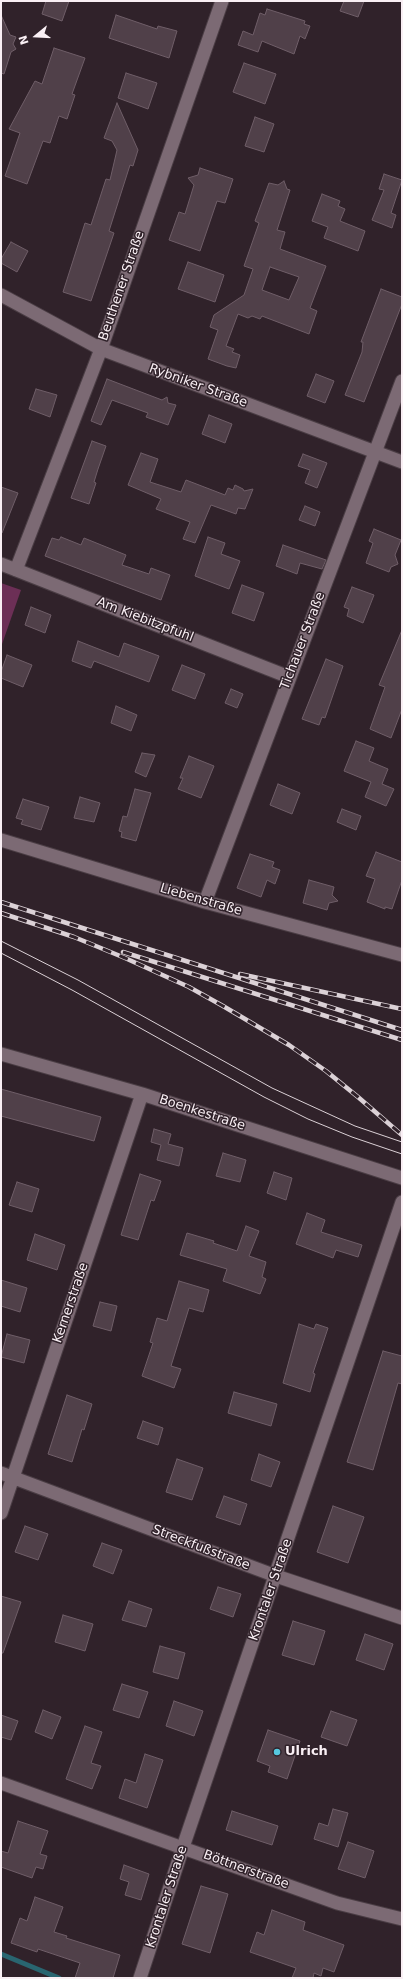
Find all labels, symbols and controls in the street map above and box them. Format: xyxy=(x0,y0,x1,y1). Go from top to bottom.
north arrow xyxy=(16,16,56,56)
text: N xyxy=(17,33,32,46)
street label: Beuthener Straße xyxy=(96,229,148,343)
street label: Rybniker Straße xyxy=(147,361,249,411)
street label: Tichauer Straße xyxy=(277,590,329,692)
street label: Am Kiebitzpfuhl xyxy=(94,594,196,646)
street label: Liebenstraße xyxy=(158,881,244,919)
street label: Boenkestraße xyxy=(157,1092,247,1134)
street label: Kernerstraße xyxy=(50,1261,92,1345)
street label: Streckfußstraße xyxy=(150,1522,252,1574)
street label: Krontaler Straße xyxy=(246,1537,296,1643)
place label: Ulrich xyxy=(285,1744,328,1760)
marker: Ulrich xyxy=(272,1747,282,1757)
street label: Krontaler Straße xyxy=(143,1844,191,1950)
street label: Böttnerstraße xyxy=(201,1847,291,1893)

